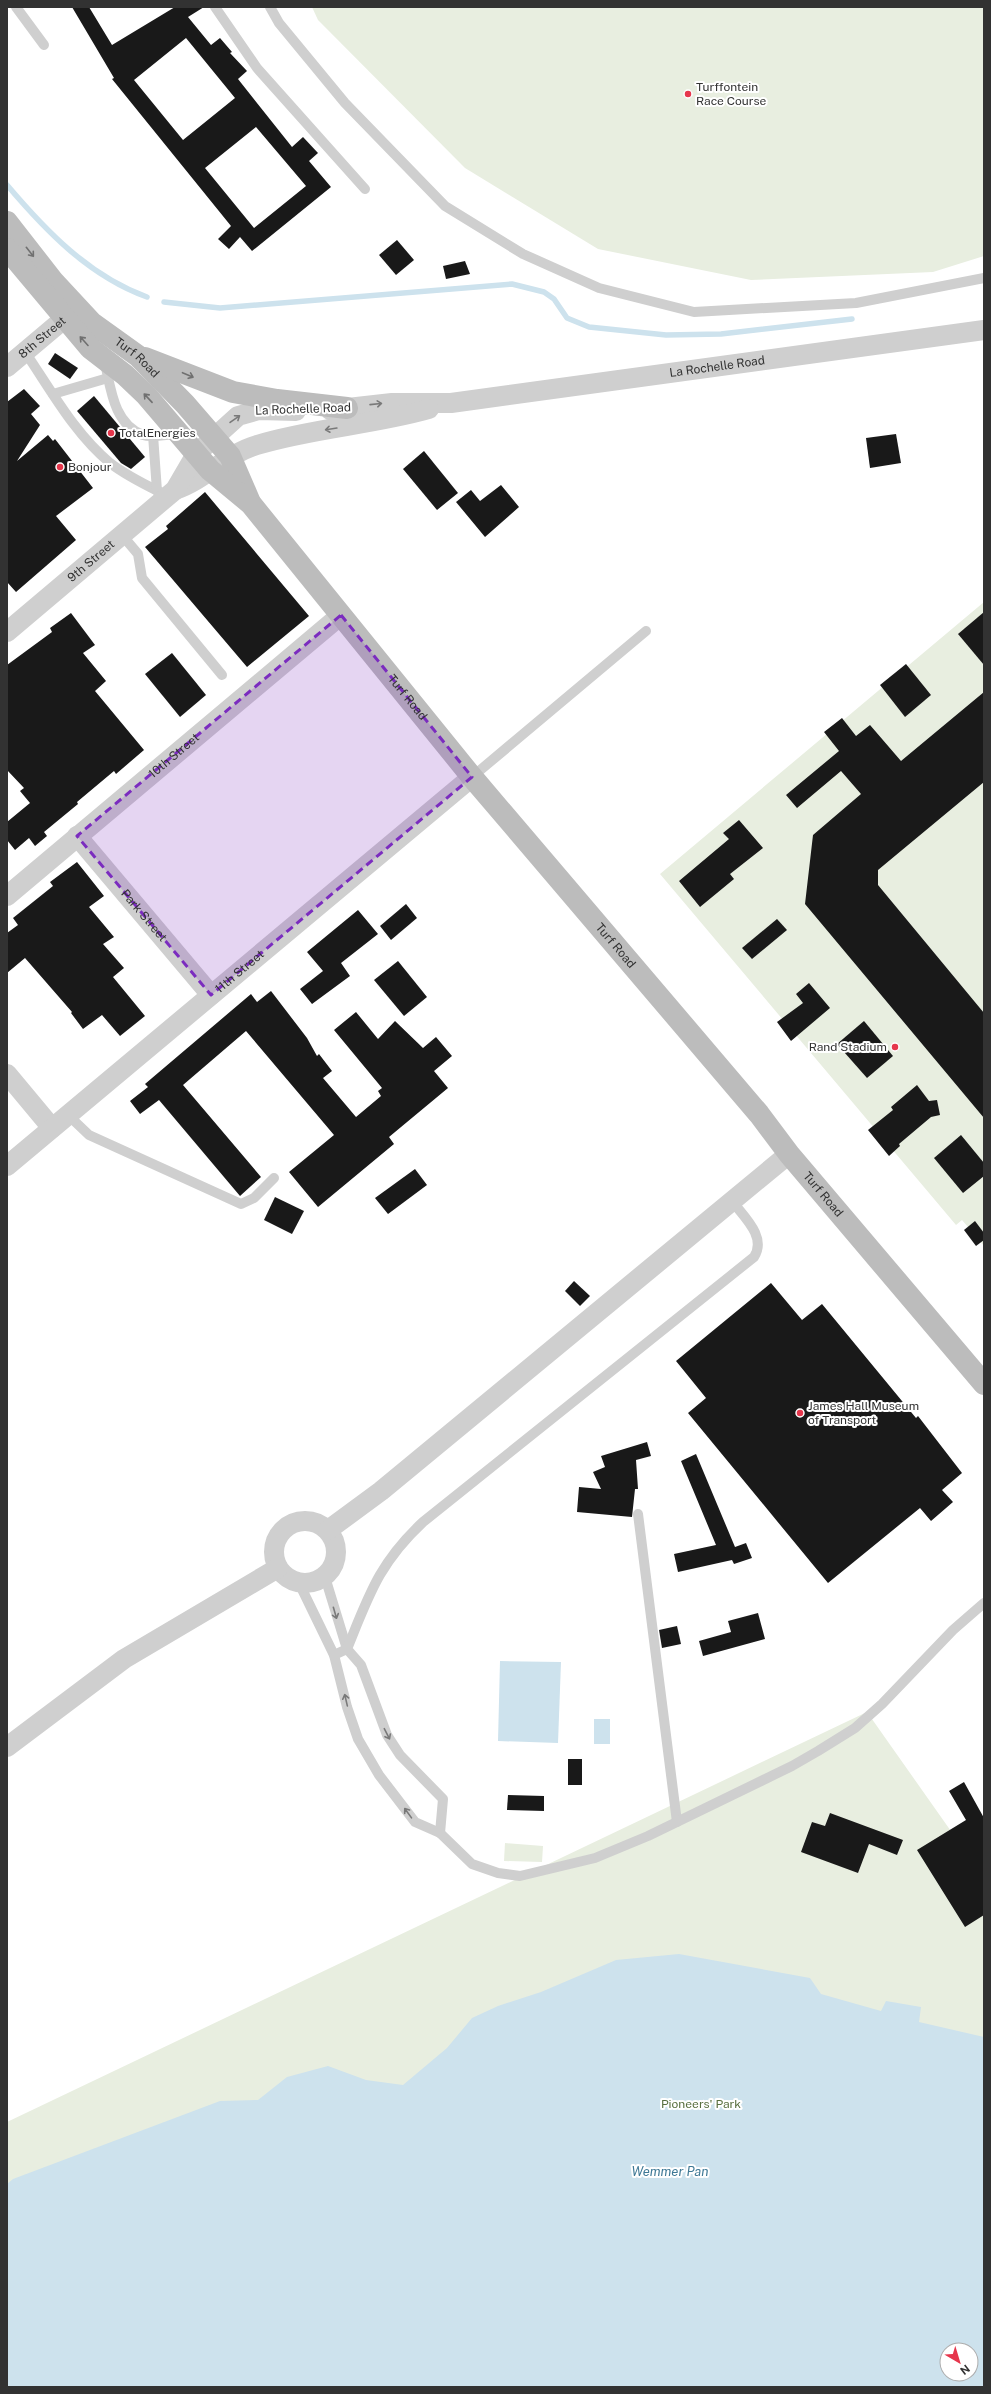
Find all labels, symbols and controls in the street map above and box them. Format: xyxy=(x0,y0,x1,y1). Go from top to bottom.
place label: Turffontein Race Course xyxy=(696,80,767,108)
marker: Turffontein Race Course xyxy=(683,89,693,99)
one-way arrow xyxy=(26,246,35,257)
street label: 8th Street xyxy=(16,313,69,361)
street label: Turf Road xyxy=(112,335,162,381)
one-way arrow xyxy=(79,336,89,346)
street label: La Rochelle Road xyxy=(669,353,766,380)
one-way arrow xyxy=(181,372,193,379)
one-way arrow xyxy=(143,393,153,403)
street label: La Rochelle Road xyxy=(255,400,351,418)
one-way arrow xyxy=(369,401,382,408)
one-way arrow xyxy=(229,415,240,423)
place label: TotalEnergies xyxy=(119,426,195,440)
one-way arrow xyxy=(325,426,338,434)
marker: TotalEnergies xyxy=(106,428,116,438)
place label: Bonjour xyxy=(68,460,112,474)
marker: Bonjour xyxy=(55,462,65,472)
street label: 9th Street xyxy=(65,537,118,585)
street label: Turf Road xyxy=(385,672,430,723)
street label: 10th Street xyxy=(146,730,202,781)
street label: Park Street xyxy=(118,887,170,945)
street label: Turf Road xyxy=(593,920,639,971)
street label: 11th Street xyxy=(212,947,267,996)
place label: Rand Stadium xyxy=(809,1040,887,1054)
marker: Rand Stadium xyxy=(890,1042,900,1052)
street label: Turf Road xyxy=(800,1169,846,1220)
place label: James Hall Museum of Transport xyxy=(808,1399,919,1427)
marker: James Hall Museum of Transport xyxy=(795,1408,805,1418)
one-way arrow xyxy=(332,1607,339,1620)
one-way arrow xyxy=(341,1694,349,1707)
one-way arrow xyxy=(384,1728,392,1740)
one-way arrow xyxy=(404,1807,412,1818)
park label: Pioneers' Park xyxy=(661,2097,741,2111)
water label: Wemmer Pan xyxy=(632,2164,709,2179)
north arrow xyxy=(939,2342,979,2382)
text: N xyxy=(958,2363,972,2377)

